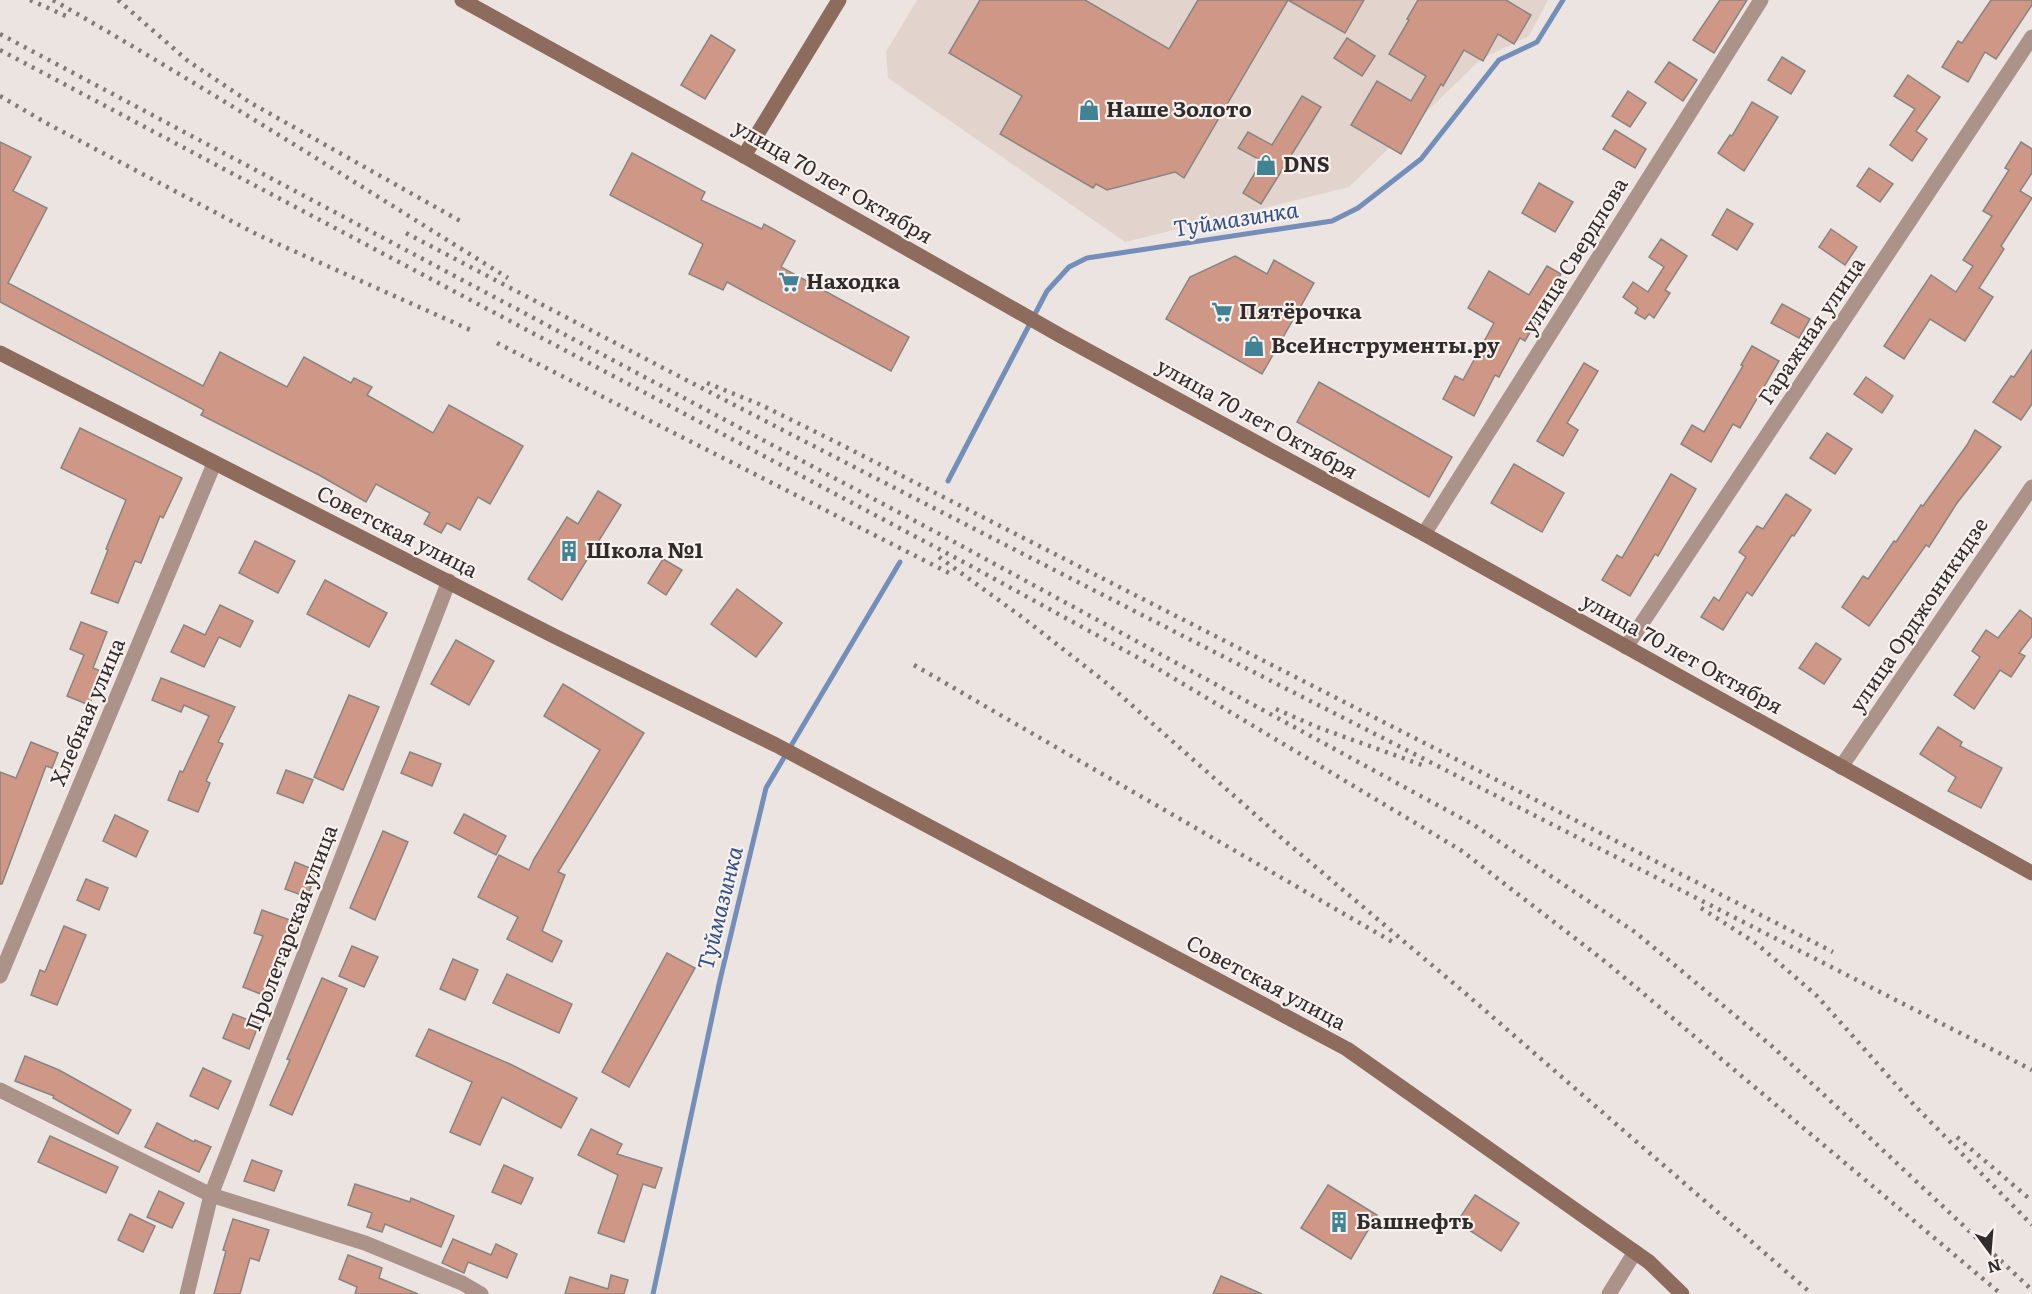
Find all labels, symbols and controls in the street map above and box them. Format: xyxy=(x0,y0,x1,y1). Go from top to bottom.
place label: Наше Золото xyxy=(1106,92,1252,123)
shop icon: Наше Золото xyxy=(1077,98,1101,122)
street label: улица 70 лет Октября xyxy=(729,110,940,250)
place label: DNS xyxy=(1283,147,1330,178)
shop icon: DNS xyxy=(1254,153,1278,177)
street label: улица Свердлова xyxy=(1512,170,1634,339)
water label: Туймазинка xyxy=(1171,191,1301,244)
street label: Гаражная улица xyxy=(1749,249,1871,409)
place label: Находка xyxy=(806,264,901,295)
supermarket icon: Находка xyxy=(777,270,801,294)
place label: Пятёрочка xyxy=(1239,294,1362,325)
supermarket icon: Пятёрочка xyxy=(1210,300,1234,324)
place label: ВсеИнструменты.ру xyxy=(1271,328,1500,359)
shop icon: ВсеИнструменты.ру xyxy=(1242,334,1266,358)
street label: улица 70 лет Октября xyxy=(1152,349,1364,485)
street label: Советская улица xyxy=(312,476,485,584)
street label: улица Орджоникидзе xyxy=(1840,510,1994,717)
place label: Школа №1 xyxy=(586,533,703,564)
building icon: Школа №1 xyxy=(557,539,581,563)
street label: улица 70 лет Октября xyxy=(1577,584,1789,720)
street label: Хлебная улица xyxy=(41,632,131,790)
street label: Пролетарская улица xyxy=(236,819,344,1035)
water label: Туймазинка xyxy=(687,842,750,973)
street label: Советская улица xyxy=(1182,926,1353,1036)
place label: Башнефть xyxy=(1356,1204,1474,1235)
building icon: Башнефть xyxy=(1327,1210,1351,1234)
north arrow xyxy=(1960,1222,2020,1282)
text: N xyxy=(1985,1254,2004,1281)

